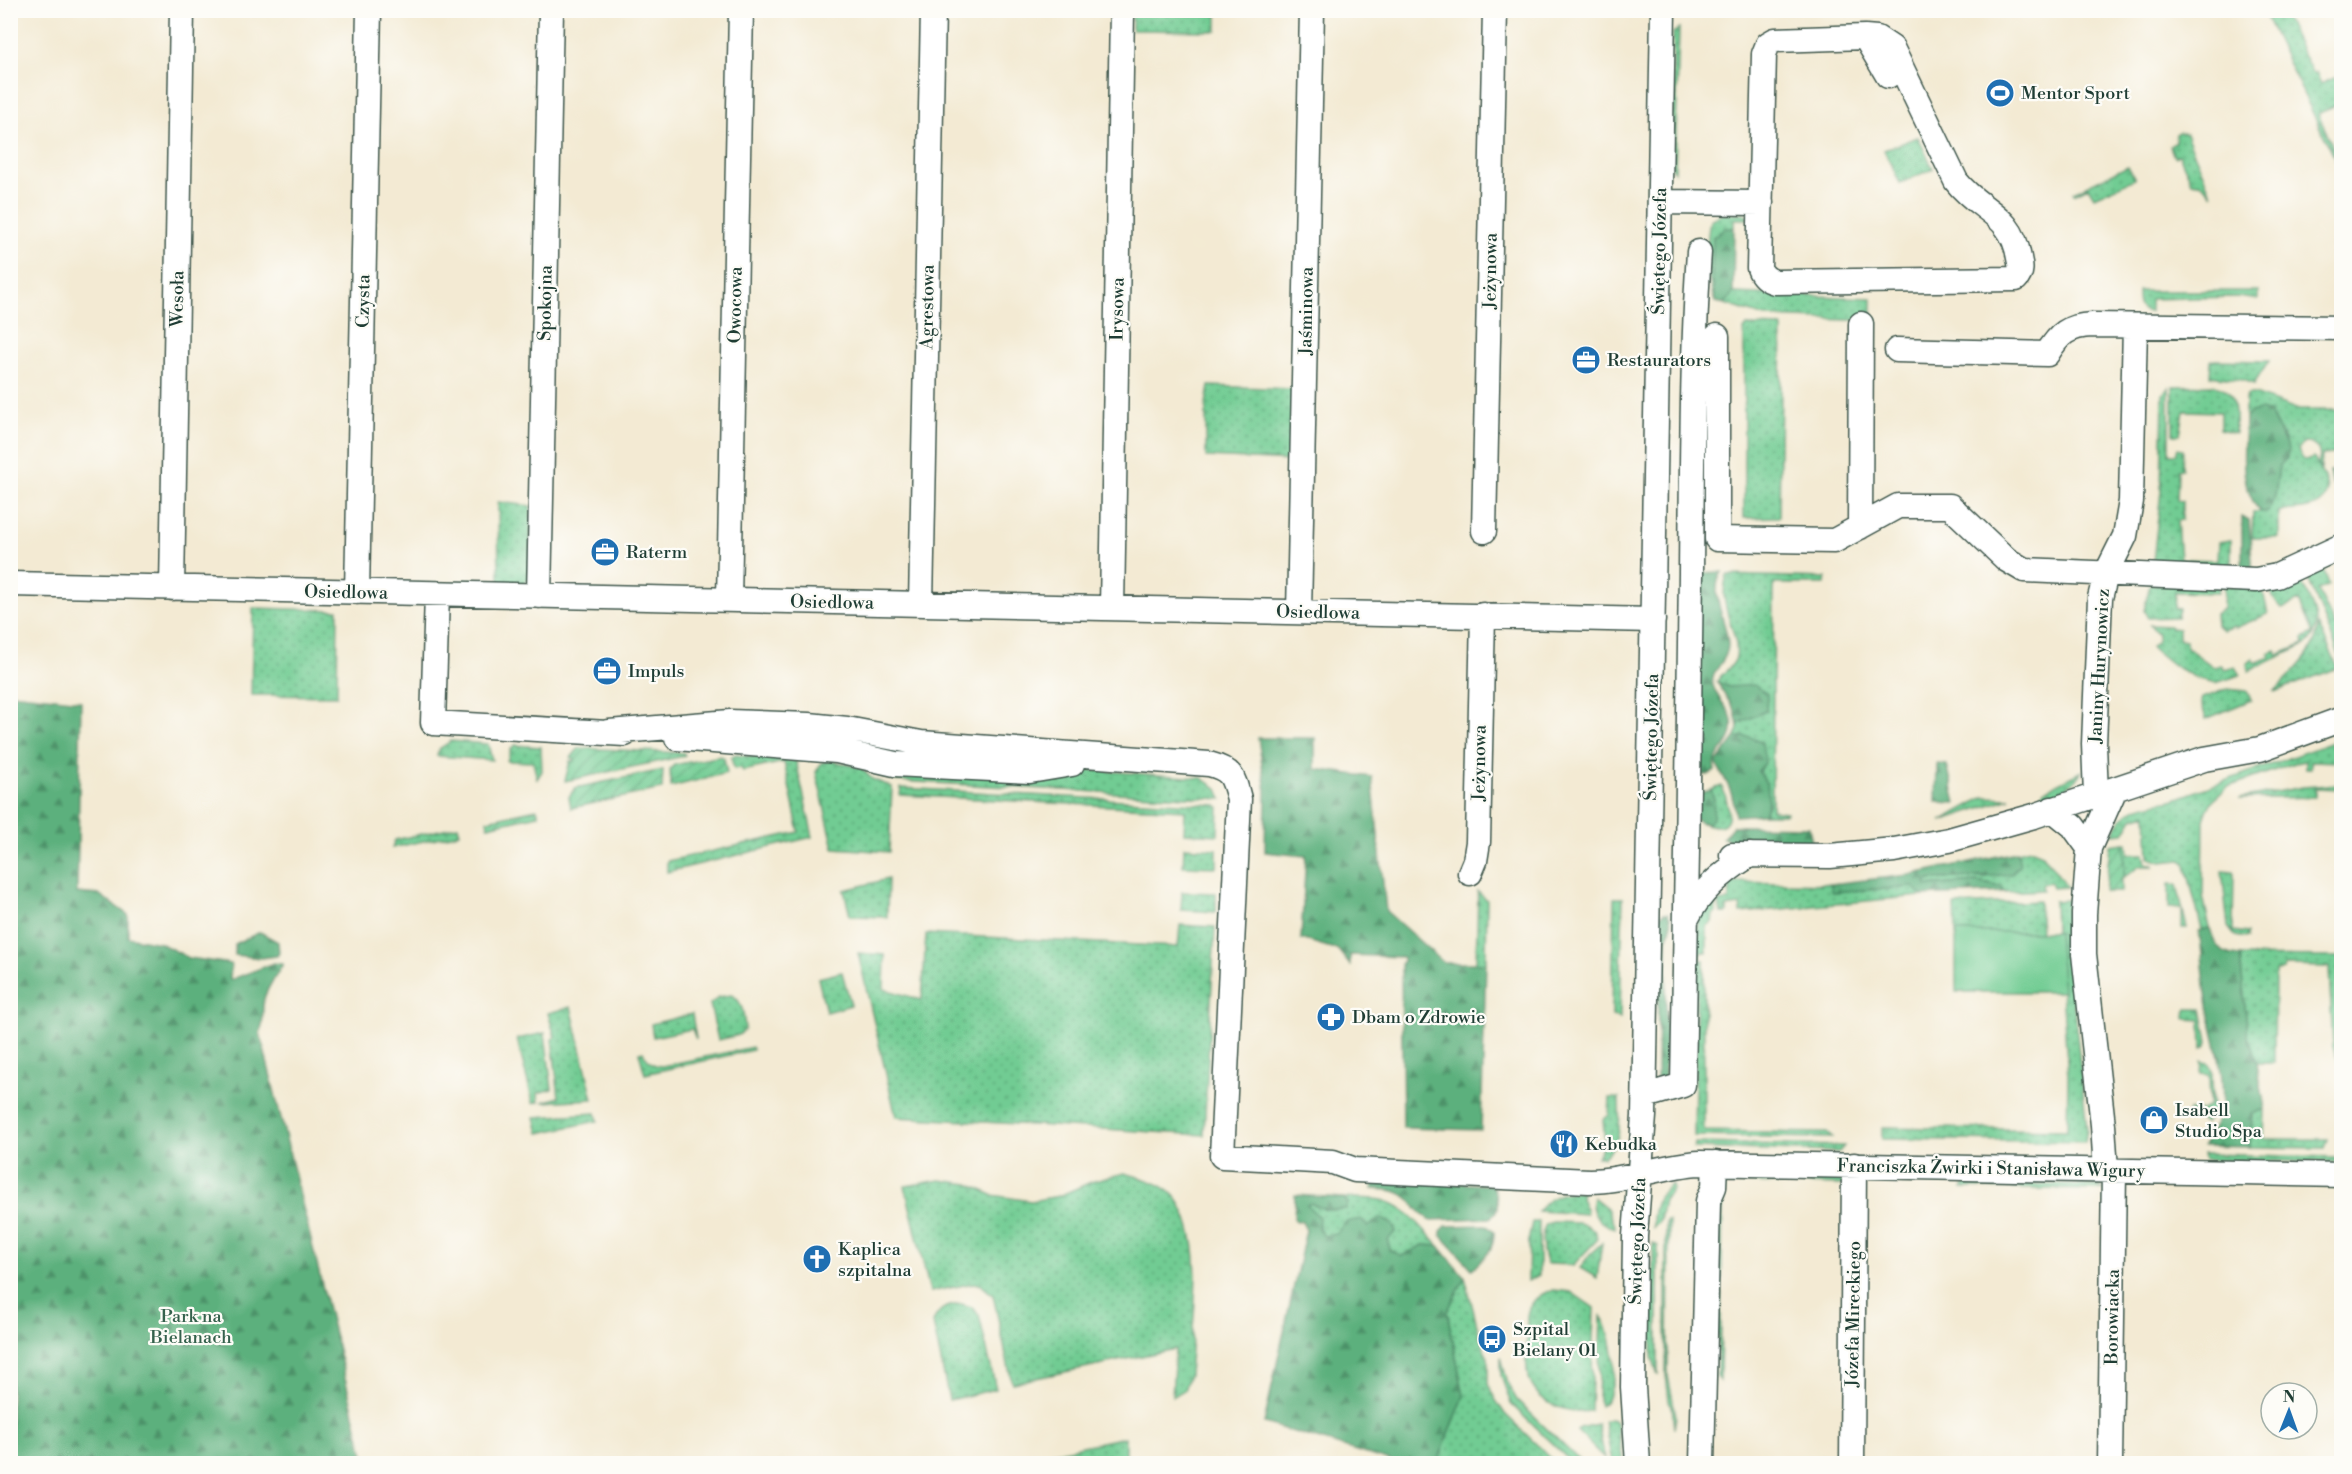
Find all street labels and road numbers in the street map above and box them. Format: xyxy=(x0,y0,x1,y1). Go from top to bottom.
street label: Świętego Józefa xyxy=(1647,186,1672,315)
street label: Jeżynowa xyxy=(1478,232,1503,310)
street label: Agrestowa xyxy=(915,263,940,351)
street label: Spokojna xyxy=(533,264,558,341)
street label: Owocowa xyxy=(723,265,748,344)
street label: Jaśminowa xyxy=(1294,266,1319,356)
street label: Wesoła xyxy=(165,270,190,329)
street label: Czysta xyxy=(352,273,375,328)
street label: Irysowa xyxy=(1105,276,1130,341)
street label: Osiedlowa xyxy=(304,580,389,605)
street label: Janiny Hurynowicz xyxy=(2084,588,2115,745)
street label: Osiedlowa xyxy=(790,590,875,615)
street label: Osiedlowa xyxy=(1276,600,1361,625)
street label: Świętego Józefa xyxy=(1639,672,1664,801)
street label: Jeżynowa xyxy=(1467,724,1492,802)
street label: Franciszka Żwirki i Stanisława Wigury xyxy=(1837,1154,2146,1183)
street label: Świętego Józefa xyxy=(1624,1176,1651,1305)
street label: Józefa Mireckiego xyxy=(1841,1241,1866,1388)
street label: Borowiacka xyxy=(2100,1268,2125,1366)

